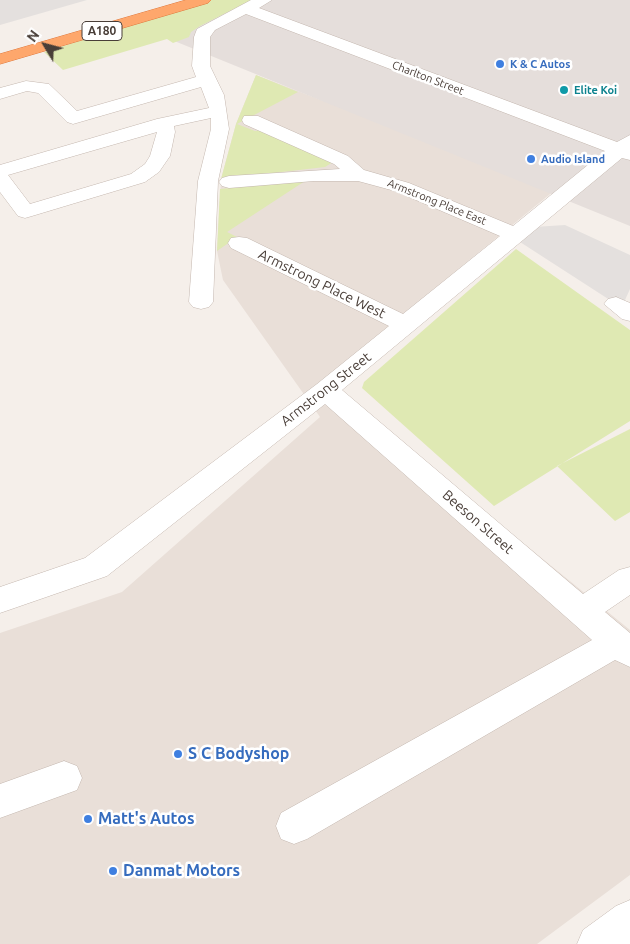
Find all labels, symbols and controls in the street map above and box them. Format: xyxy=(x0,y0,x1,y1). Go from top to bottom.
north arrow xyxy=(20,20,70,70)
road number: A180 xyxy=(82,22,122,40)
text: N xyxy=(23,27,43,45)
place label: K & C Autos xyxy=(510,57,570,71)
street label: Charlton Street xyxy=(390,58,466,98)
marker: K & C Autos xyxy=(494,58,506,70)
place label: Elite Koi xyxy=(574,83,617,97)
marker: Elite Koi xyxy=(558,84,570,96)
place label: Audio Island xyxy=(541,152,605,166)
marker: Audio Island xyxy=(525,153,537,165)
street label: Armstrong Place East xyxy=(386,176,488,228)
street label: Armstrong Place West xyxy=(256,246,388,322)
street label: Armstrong Street xyxy=(278,349,374,429)
street label: Beeson Street xyxy=(439,486,517,558)
place label: S C Bodyshop xyxy=(188,744,289,764)
marker: S C Bodyshop xyxy=(172,748,184,760)
place label: Matt's Autos xyxy=(98,809,194,829)
marker: Matt's Autos xyxy=(82,813,94,825)
place label: Danmat Motors xyxy=(123,861,240,881)
marker: Danmat Motors xyxy=(107,865,119,877)

